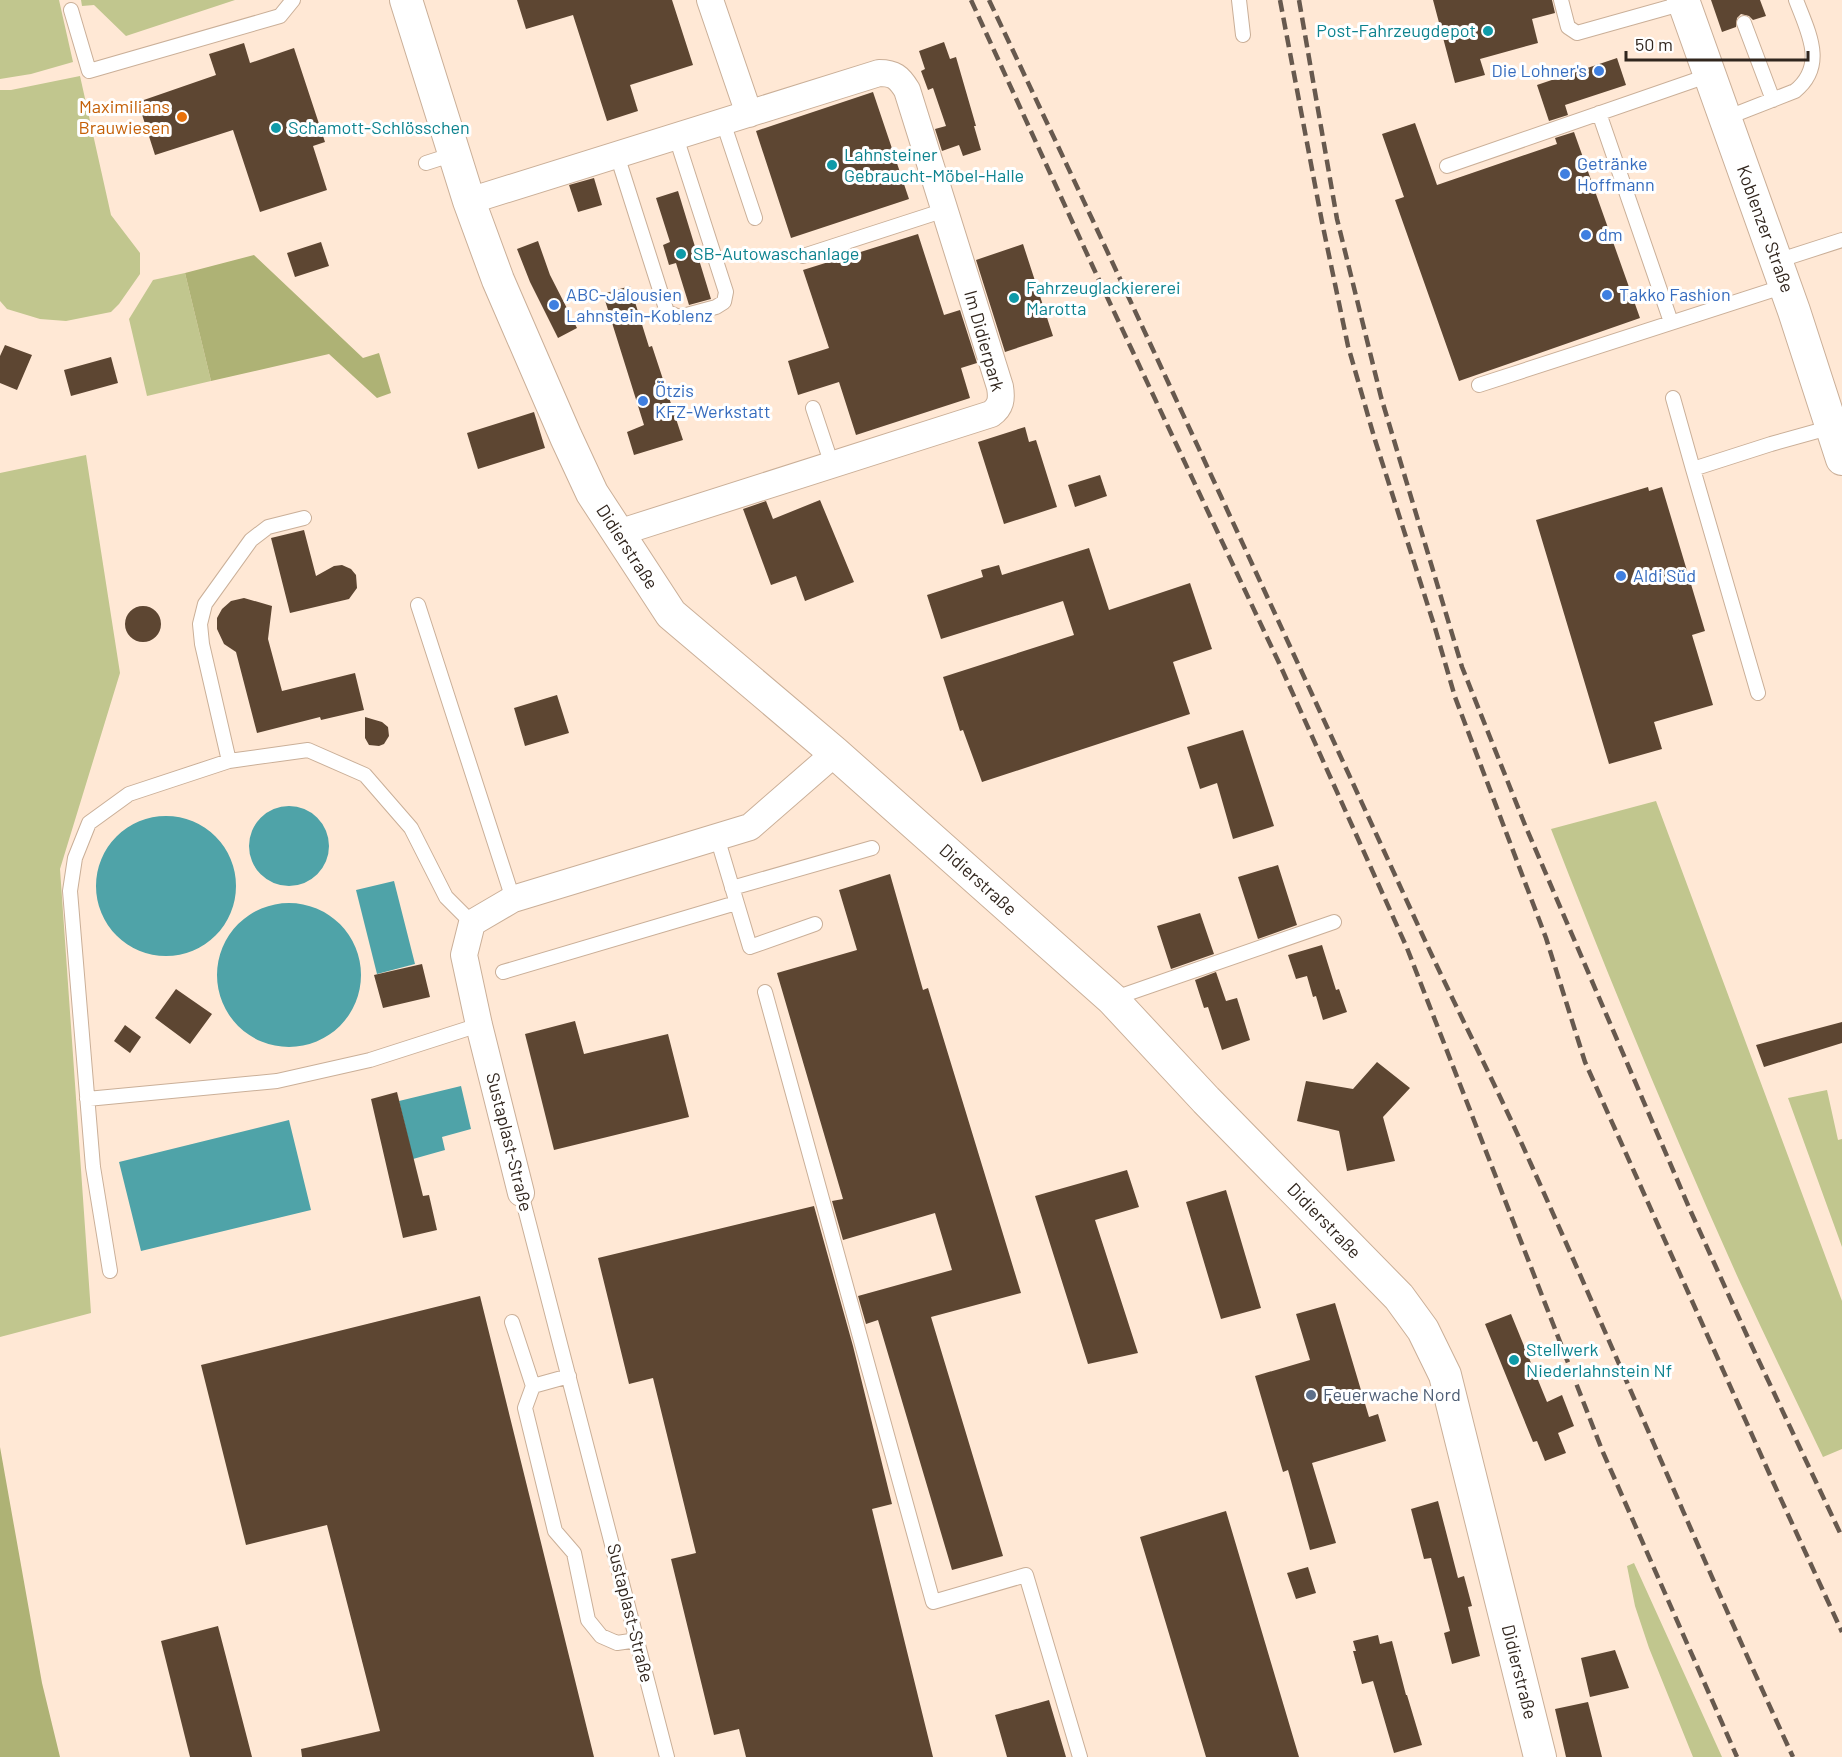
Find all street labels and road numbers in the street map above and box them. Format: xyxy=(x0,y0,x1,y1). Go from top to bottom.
street label: Koblenzer Straße xyxy=(1733,162,1799,295)
street label: Im Didierpark xyxy=(960,288,1010,394)
street label: Didierstraße xyxy=(592,500,663,593)
street label: Didierstraße xyxy=(935,839,1022,920)
street label: Sustaplast-Straße xyxy=(482,1070,538,1213)
street label: Didierstraße xyxy=(1283,1178,1366,1263)
street label: Sustaplast-Straße xyxy=(603,1541,659,1684)
street label: Didierstraße xyxy=(1498,1622,1542,1721)

